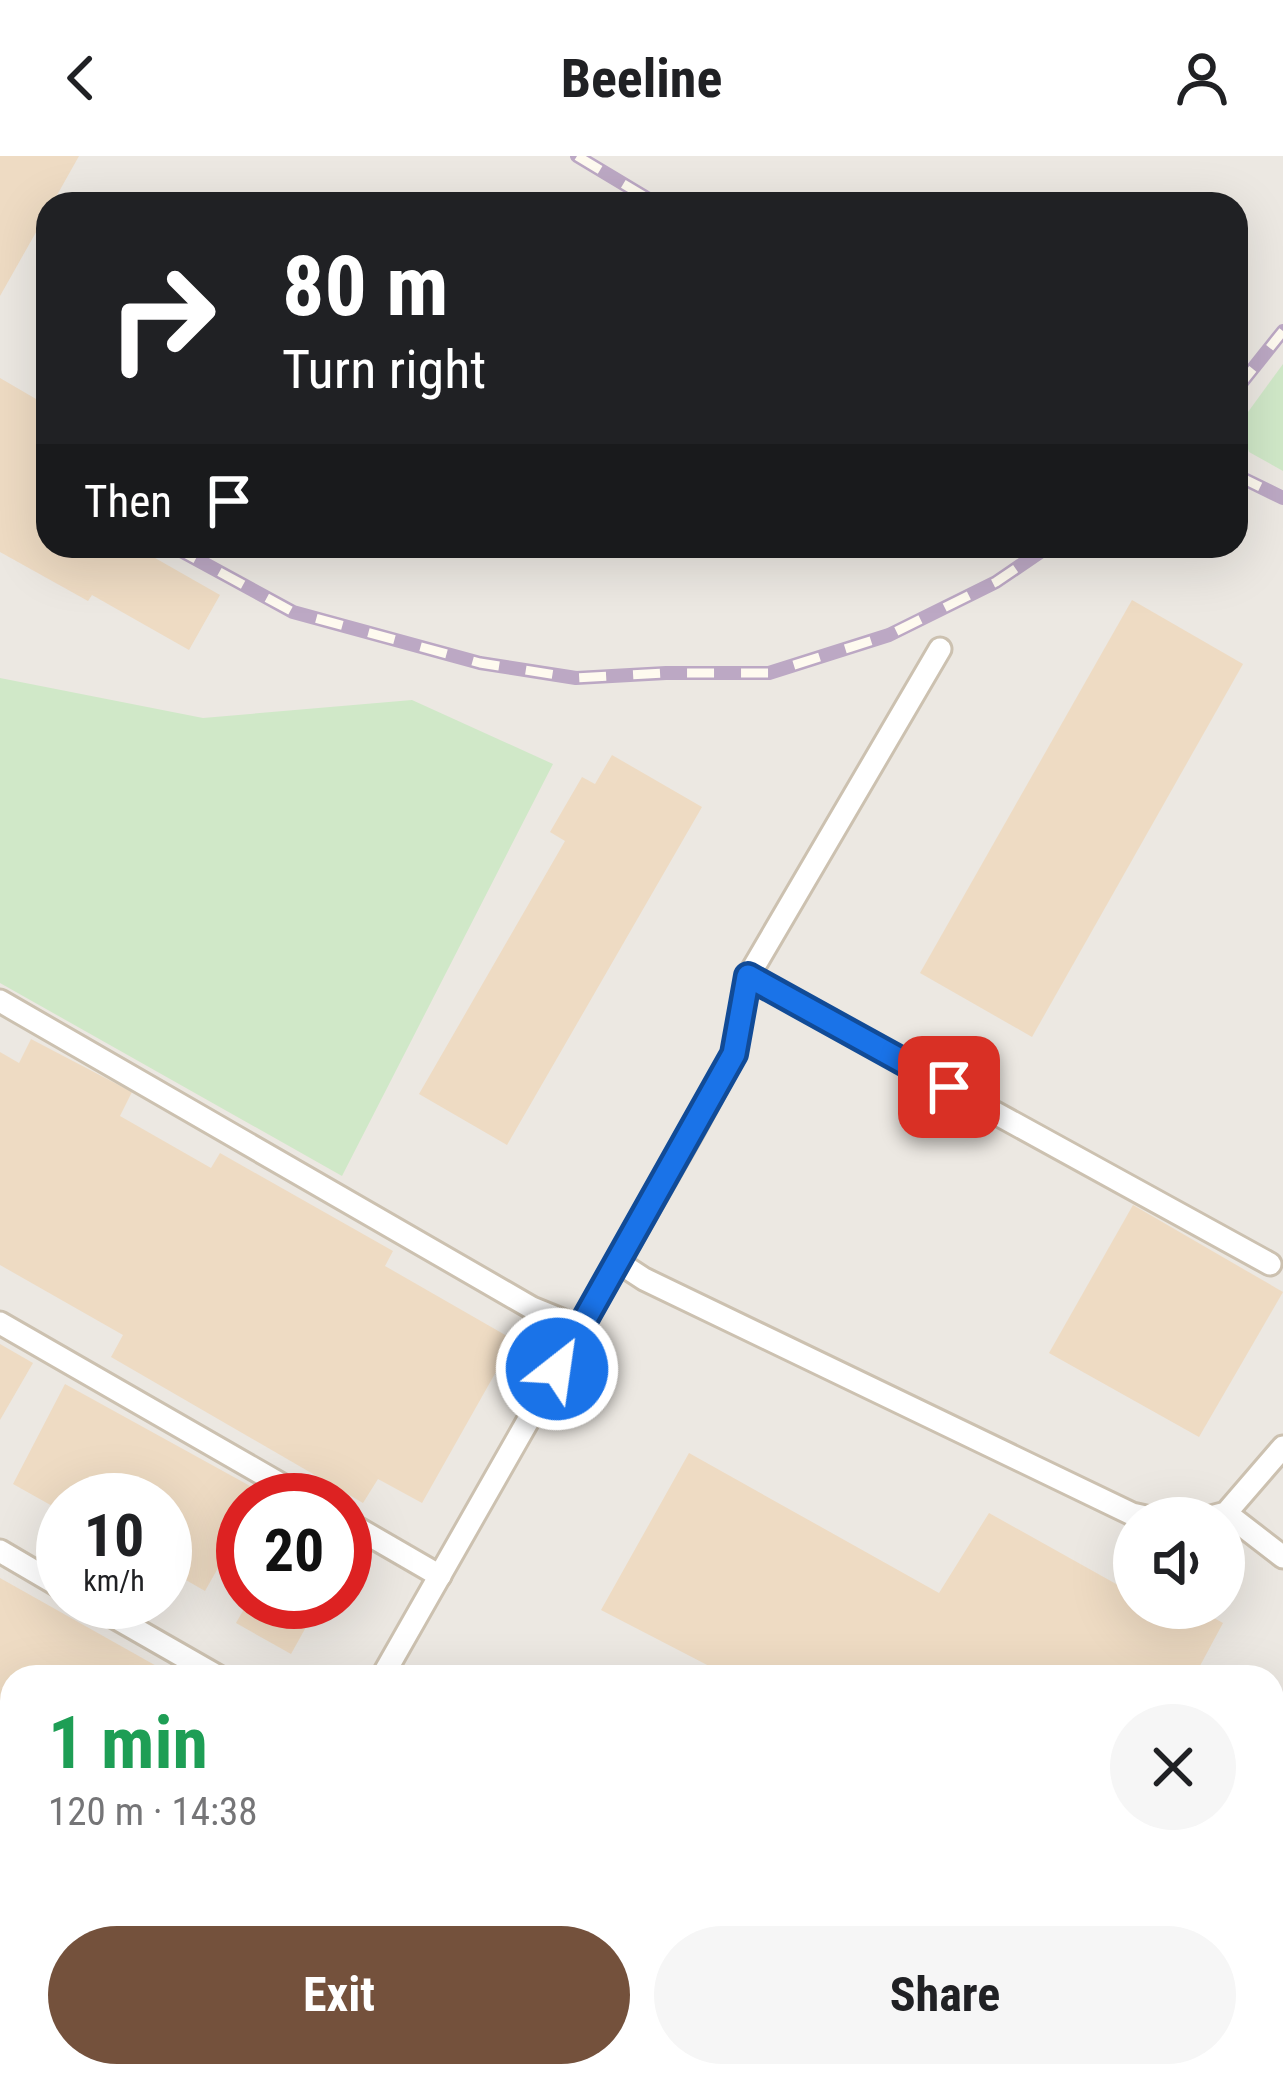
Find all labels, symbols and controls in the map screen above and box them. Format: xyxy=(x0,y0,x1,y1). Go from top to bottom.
icon: back xyxy=(48,45,114,111)
icon: person xyxy=(1169,45,1235,111)
text: Beeline xyxy=(561,47,722,110)
text: 80 m xyxy=(282,237,449,336)
icon: right xyxy=(84,240,240,396)
text: Turn right xyxy=(282,338,486,401)
icon: arrive xyxy=(196,468,262,534)
text: Then xyxy=(84,475,172,528)
pin xyxy=(898,1036,1000,1138)
icon: arrive xyxy=(916,1054,982,1120)
position arrow xyxy=(494,1306,620,1432)
speed limit sign: 20 xyxy=(216,1473,372,1629)
map controls xyxy=(1113,1497,1245,1629)
button: sound xyxy=(1113,1497,1245,1629)
text: 10 xyxy=(84,1500,144,1571)
text: km/h xyxy=(83,1563,145,1598)
text: 1 min xyxy=(48,1701,208,1786)
button: close xyxy=(1110,1704,1236,1830)
text: 120 m · 14:38 xyxy=(48,1789,258,1835)
button: Exit xyxy=(48,1926,630,2064)
button: Share xyxy=(654,1926,1236,2064)

